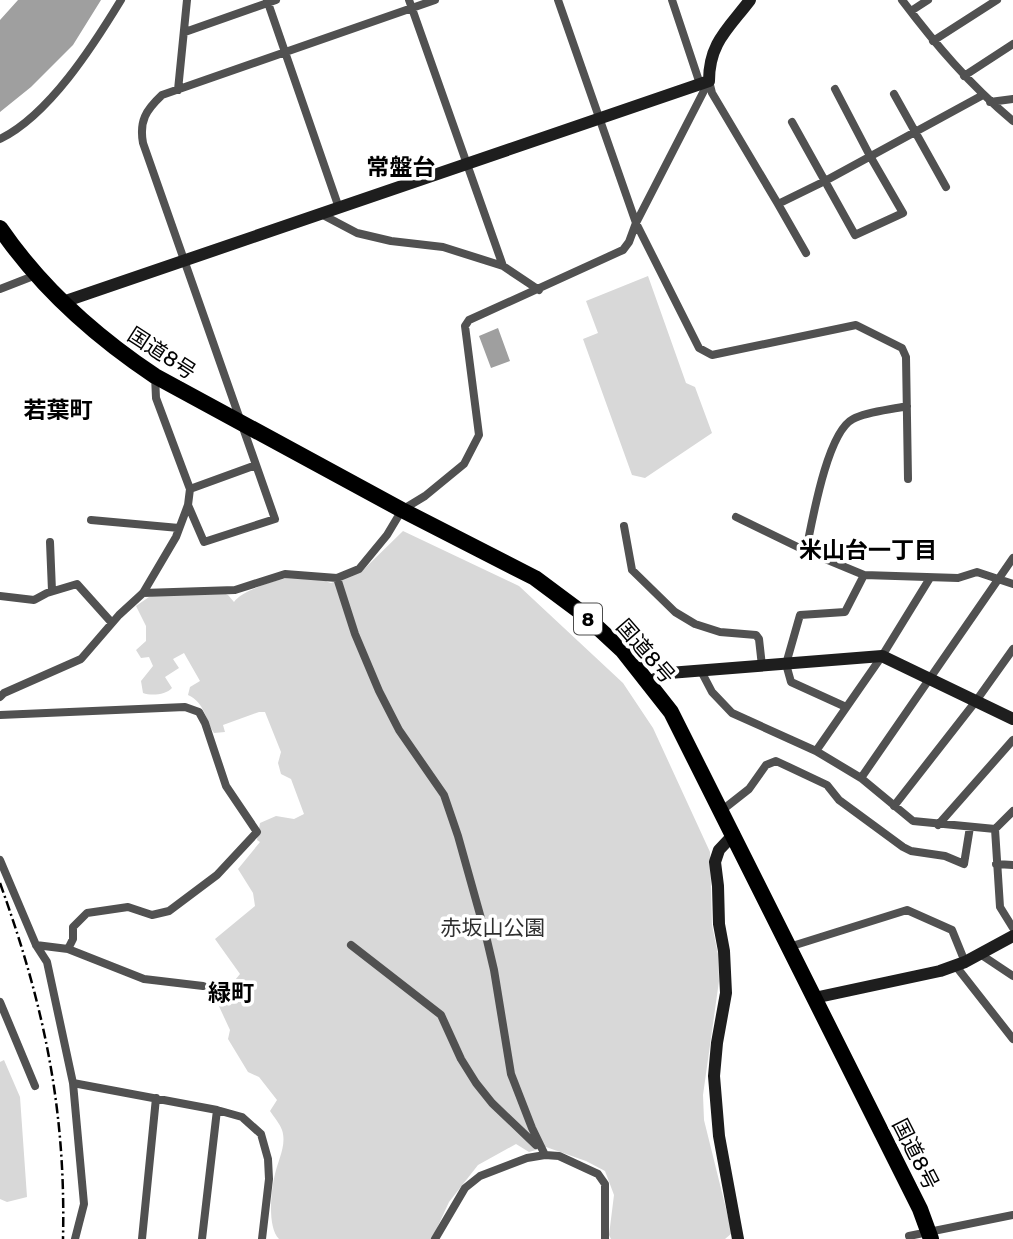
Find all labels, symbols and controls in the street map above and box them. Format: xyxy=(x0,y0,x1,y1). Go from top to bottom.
district label: 常盤台 xyxy=(367,153,436,181)
street label: 国道8号 xyxy=(123,322,201,384)
district label: 若葉町 xyxy=(24,396,93,424)
district label: 米山台一丁目 xyxy=(799,536,937,564)
road number: 8 xyxy=(574,604,602,634)
street label: 国道8号 xyxy=(612,614,680,688)
park label: 赤坂山公園 xyxy=(441,915,546,940)
district label: 緑町 xyxy=(208,979,254,1007)
street label: 国道8号 xyxy=(888,1114,944,1194)

